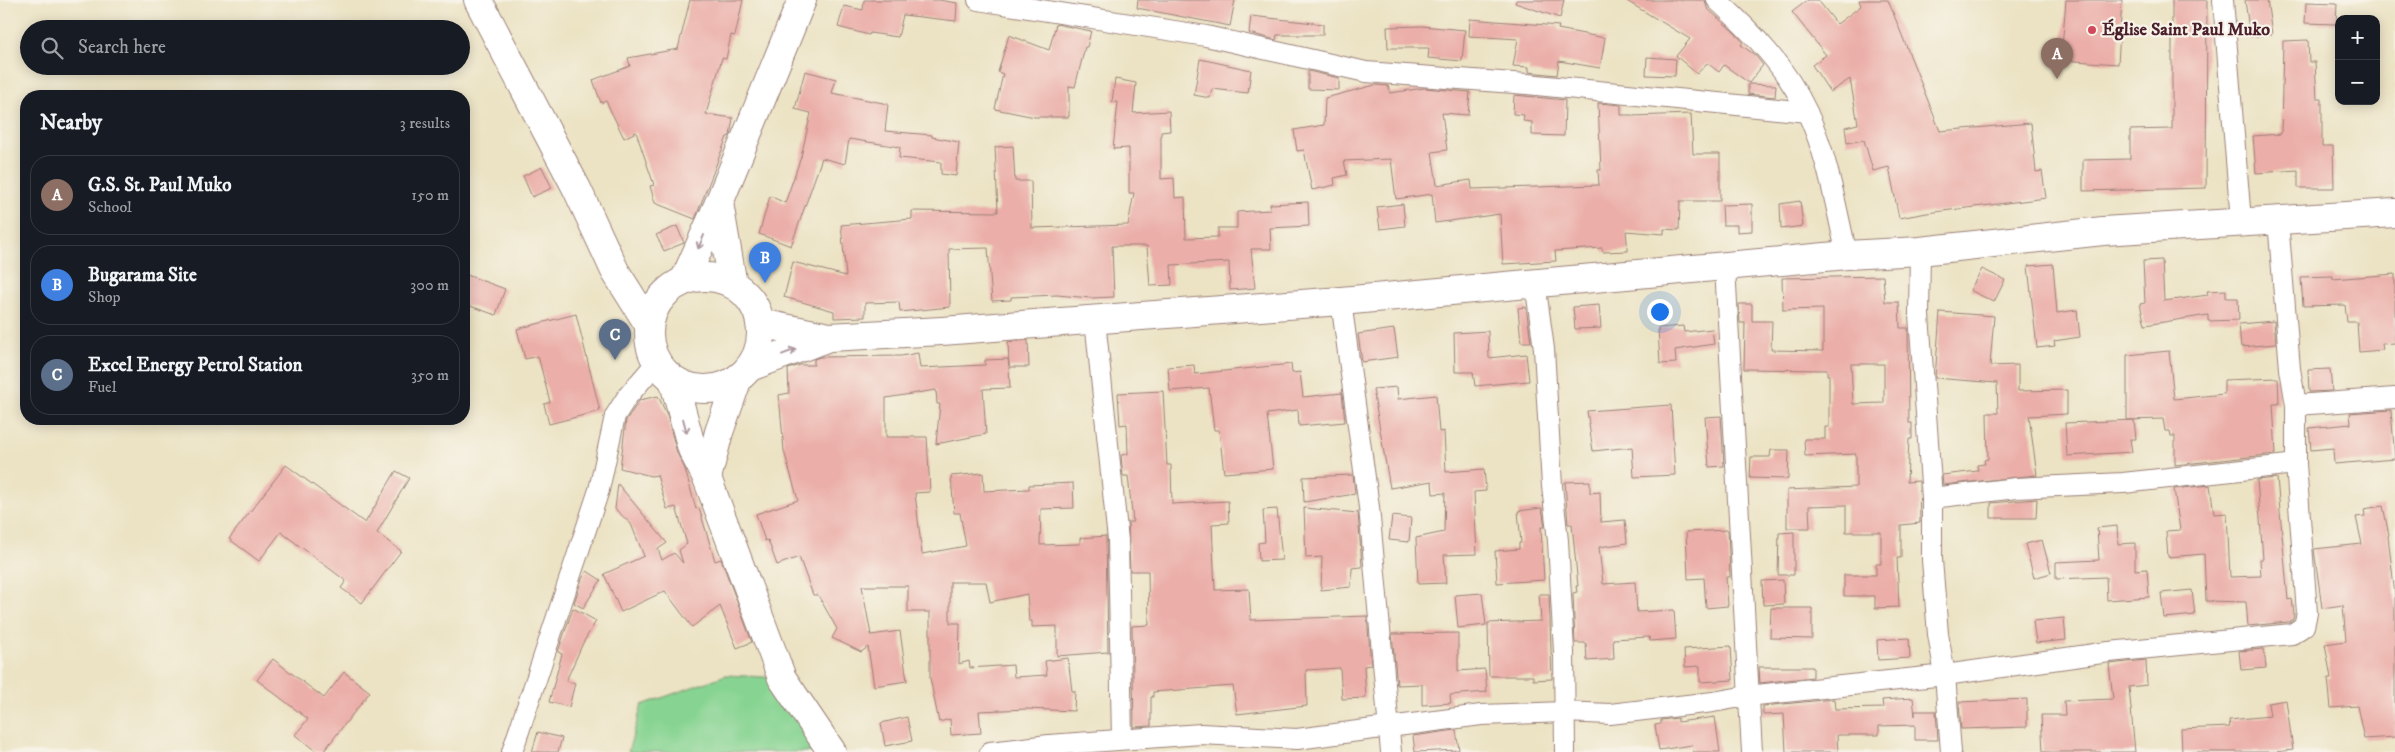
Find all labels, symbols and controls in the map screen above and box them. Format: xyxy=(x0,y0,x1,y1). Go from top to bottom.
map controls xyxy=(2335,15,2380,105)
button: + xyxy=(2335,15,2380,60)
place label: Église Saint Paul Muko xyxy=(2102,18,2270,41)
search box xyxy=(20,20,470,75)
marker: Église Saint Paul Muko xyxy=(2086,24,2098,36)
icon: search xyxy=(38,34,66,62)
text: Search here xyxy=(78,36,166,59)
pin: A xyxy=(2041,38,2073,79)
button: − xyxy=(2335,60,2380,105)
text: Nearby xyxy=(40,110,102,136)
text: 3 results xyxy=(400,113,450,133)
text: G.S. St. Paul Muko xyxy=(88,174,232,197)
text: A xyxy=(52,185,62,205)
text: 150 m xyxy=(411,185,449,205)
text: School xyxy=(88,197,132,217)
one-way arrow xyxy=(696,234,706,249)
pin: B xyxy=(749,242,781,283)
text: Bugarama Site xyxy=(88,264,197,287)
text: B xyxy=(52,275,62,295)
text: 300 m xyxy=(410,275,449,295)
text: Shop xyxy=(88,287,121,307)
your location xyxy=(1647,299,1673,325)
pin: C xyxy=(599,319,631,360)
one-way arrow xyxy=(781,347,796,356)
text: Excel Energy Petrol Station xyxy=(88,354,302,377)
text: C xyxy=(52,365,62,385)
text: 350 m xyxy=(411,365,449,385)
text: Fuel xyxy=(88,377,117,397)
one-way arrow xyxy=(681,417,691,433)

